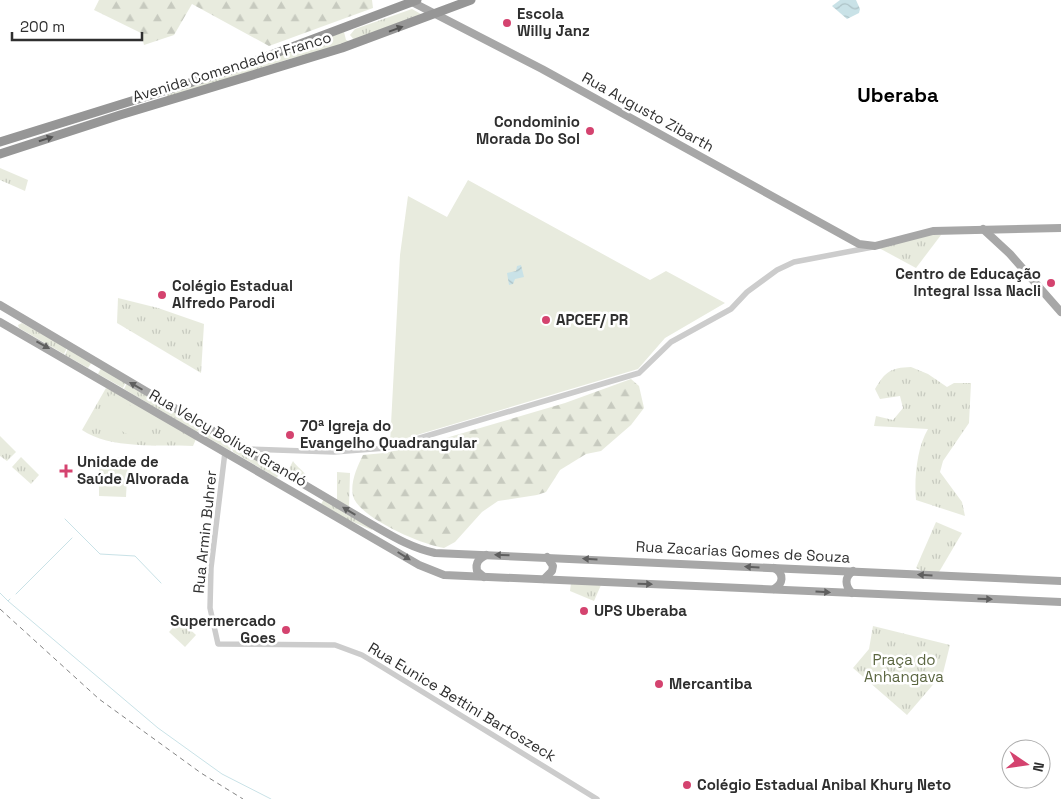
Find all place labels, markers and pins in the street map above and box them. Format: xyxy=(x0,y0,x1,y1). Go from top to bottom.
place label: Escola Willy Janz xyxy=(517,4,590,40)
marker: Escola Willy Janz xyxy=(501,17,513,29)
place label: Condominio Morada Do Sol xyxy=(476,112,580,148)
marker: Condominio Morada Do Sol xyxy=(584,125,596,137)
place label: Centro de Educação Integral Issa Nacli xyxy=(895,264,1041,300)
place label: Colégio Estadual Alfredo Parodi xyxy=(172,276,293,312)
marker: Centro de Educação Integral Issa Nacli xyxy=(1045,277,1057,289)
marker: Colégio Estadual Alfredo Parodi xyxy=(156,289,168,301)
place label: APCEF/ PR xyxy=(556,310,628,329)
marker: APCEF/ PR xyxy=(540,314,552,326)
place label: 70ª Igreja do Evangelho Quadrangular xyxy=(300,416,477,452)
marker: 70ª Igreja do Evangelho Quadrangular xyxy=(284,429,296,441)
place label: Unidade de Saúde Alvorada xyxy=(77,452,189,488)
marker: Unidade de Saúde Alvorada xyxy=(59,464,73,478)
place label: UPS Uberaba xyxy=(594,601,687,620)
marker: UPS Uberaba xyxy=(578,605,590,617)
place label: Supermercado Goes xyxy=(170,611,276,647)
marker: Supermercado Goes xyxy=(280,624,292,636)
place label: Mercantiba xyxy=(669,674,752,693)
marker: Mercantiba xyxy=(653,678,665,690)
place label: Colégio Estadual Anibal Khury Neto xyxy=(697,775,951,794)
marker: Colégio Estadual Anibal Khury Neto xyxy=(681,779,693,791)

